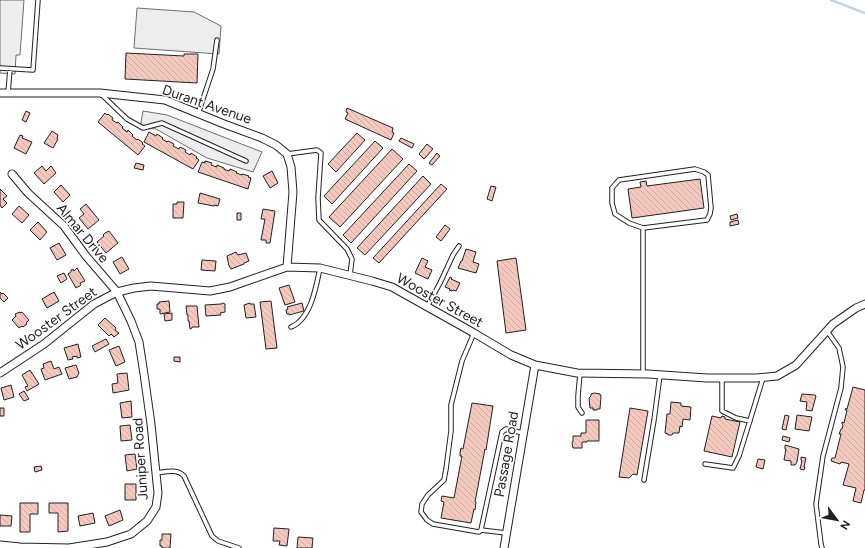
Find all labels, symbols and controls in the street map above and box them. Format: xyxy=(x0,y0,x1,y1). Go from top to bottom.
street label: Durant Avenue xyxy=(160,81,254,128)
street label: Almar Drive xyxy=(53,200,113,267)
street label: Wooster Street xyxy=(394,270,486,331)
street label: Wooster Street xyxy=(12,283,100,353)
street label: Passage Road xyxy=(491,410,522,498)
street label: Juniper Road xyxy=(129,417,152,501)
north arrow xyxy=(817,500,857,540)
text: N xyxy=(837,518,853,532)

